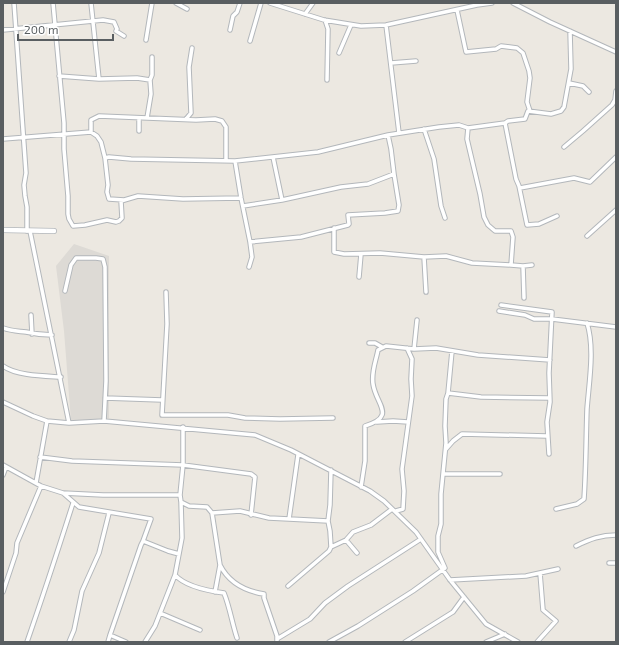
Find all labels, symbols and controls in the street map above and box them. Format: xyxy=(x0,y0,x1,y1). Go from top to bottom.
scale bar xyxy=(18,16,113,42)
text: 200 m xyxy=(24,22,58,36)

